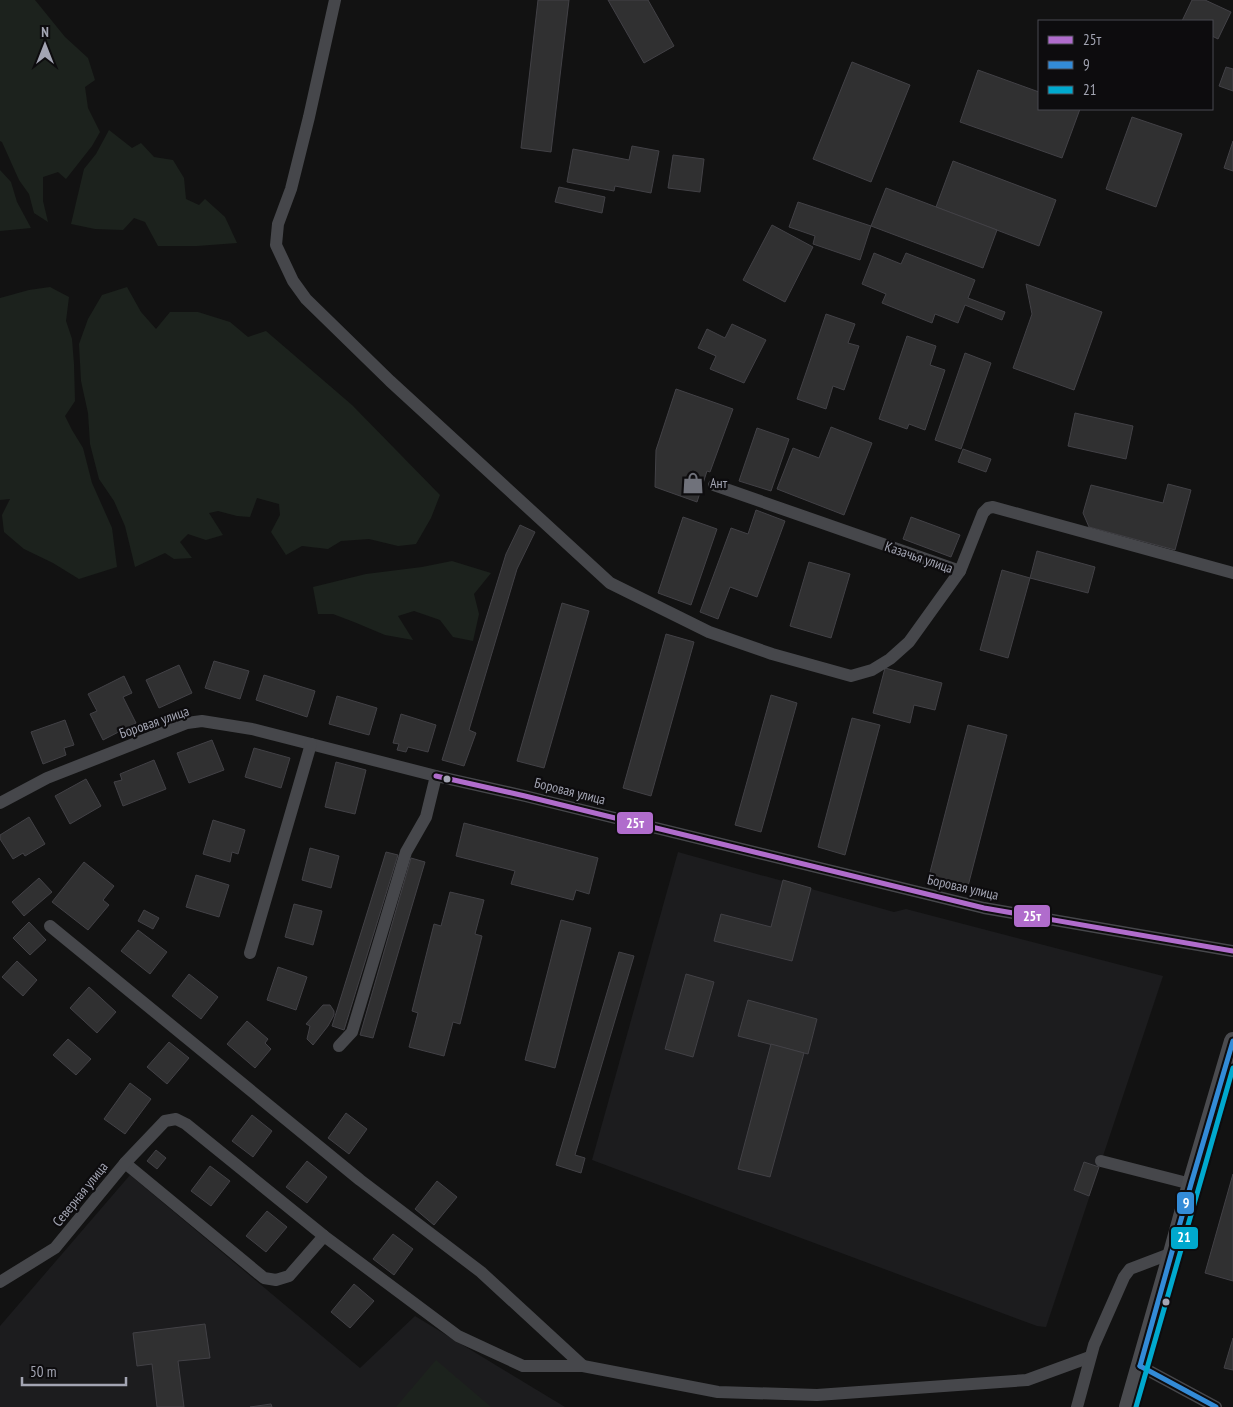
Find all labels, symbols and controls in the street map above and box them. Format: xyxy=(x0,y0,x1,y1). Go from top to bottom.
north arrow xyxy=(20,20,70,70)
legend xyxy=(1038,20,1213,110)
text: N xyxy=(41,23,49,41)
text: 25т xyxy=(1083,30,1102,49)
text: 9 xyxy=(1083,55,1090,74)
text: 21 xyxy=(1083,80,1097,99)
shop icon: Ант xyxy=(680,470,706,496)
place label: Ант xyxy=(710,474,728,492)
street label: Казачья улица xyxy=(883,537,955,577)
street label: Боровая улица xyxy=(117,702,191,742)
street label: Боровая улица xyxy=(533,773,607,809)
unlabelled marker xyxy=(442,774,452,784)
line badge: 25т xyxy=(616,811,654,835)
text: 25т xyxy=(626,814,644,832)
street label: Боровая улица xyxy=(926,870,1000,904)
line badge: 25т xyxy=(1013,904,1051,928)
text: 25т xyxy=(1023,907,1041,925)
street label: Северная улица xyxy=(48,1158,112,1230)
line badge: 9 xyxy=(1176,1191,1195,1215)
text: 9 xyxy=(1183,1194,1190,1212)
line badge: 21 xyxy=(1170,1226,1199,1250)
text: 21 xyxy=(1177,1228,1191,1246)
unlabelled marker xyxy=(1161,1297,1171,1307)
scale bar xyxy=(22,1354,126,1386)
text: 50 m xyxy=(30,1362,56,1381)

